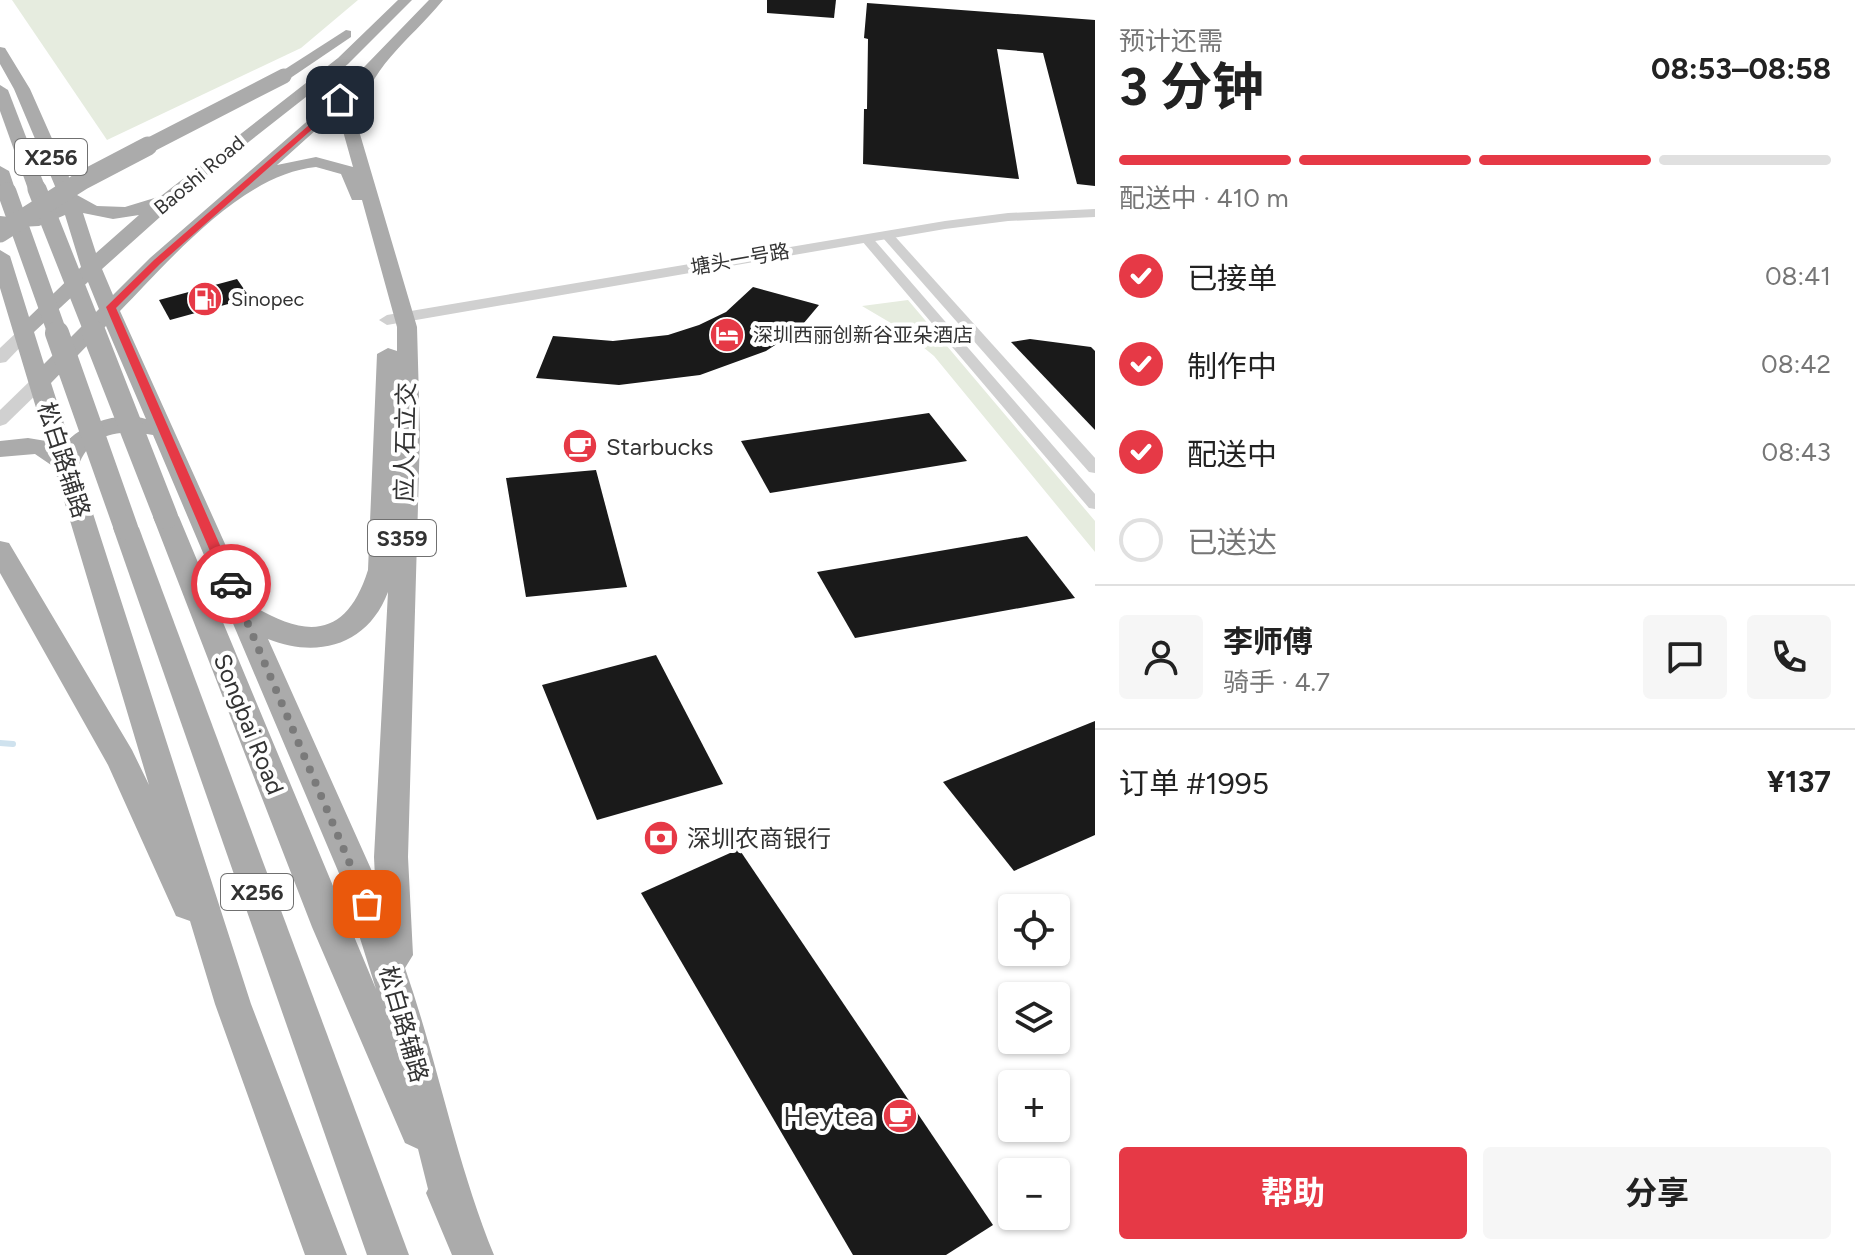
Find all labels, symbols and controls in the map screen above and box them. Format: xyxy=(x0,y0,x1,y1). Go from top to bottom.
text: 预计还需 xyxy=(1119,25,1223,57)
text: 08:53–08:58 xyxy=(1651,50,1831,87)
text: 3 分钟 xyxy=(1119,56,1264,118)
pin xyxy=(306,66,374,134)
icon: home xyxy=(318,78,362,122)
street label: Baoshi Road xyxy=(149,130,249,220)
road number: X256 xyxy=(15,139,87,175)
text: 配送中 · 410 m xyxy=(1119,182,1289,214)
street label: 塘头一号路 xyxy=(689,238,791,280)
icon: check xyxy=(1119,254,1163,298)
text: 已接单 xyxy=(1187,260,1277,297)
text: 08:41 xyxy=(1765,260,1831,292)
fuel station icon: Sinopec xyxy=(186,280,224,318)
place label: Sinopec xyxy=(231,287,304,311)
hotel icon: 深圳西丽创新谷亚朵酒店 xyxy=(708,316,746,354)
place label: 深圳西丽创新谷亚朵酒店 xyxy=(753,323,973,347)
icon: check xyxy=(1119,342,1163,386)
text: 制作中 xyxy=(1187,348,1277,385)
text: 08:42 xyxy=(1761,348,1831,380)
street label: 应人石立交 xyxy=(389,382,421,502)
street label: 松白路辅路 xyxy=(32,398,96,522)
cafe icon: Starbucks xyxy=(561,427,599,465)
icon: check xyxy=(1119,430,1163,474)
place label: Starbucks xyxy=(606,432,713,461)
text: 配送中 xyxy=(1187,436,1277,473)
text: 08:43 xyxy=(1762,436,1831,468)
road number: S359 xyxy=(368,520,436,556)
text: 已送达 xyxy=(1187,524,1277,561)
courier xyxy=(191,544,271,624)
icon: car xyxy=(209,562,253,606)
button: person xyxy=(1119,615,1203,699)
button: chat xyxy=(1643,615,1727,699)
button: phone xyxy=(1747,615,1831,699)
text: 李师傅 xyxy=(1223,623,1313,660)
street label: Songbai Road xyxy=(208,649,290,799)
text: 骑手 · 4.7 xyxy=(1223,666,1330,698)
text: ¥137 xyxy=(1767,763,1831,800)
text: 订单 #1995 xyxy=(1119,765,1269,802)
bank icon: 深圳农商银行 xyxy=(642,819,680,857)
place label: 深圳农商银行 xyxy=(687,824,831,853)
pin xyxy=(333,870,401,938)
road number: X256 xyxy=(221,874,293,910)
icon: bag xyxy=(345,882,389,926)
map controls xyxy=(998,894,1070,1230)
button: locate xyxy=(998,894,1070,966)
street label: 松白路辅路 xyxy=(374,962,434,1086)
button: layers xyxy=(998,982,1070,1054)
button: + xyxy=(998,1070,1070,1142)
cafe icon: Heytea xyxy=(881,1097,919,1135)
place label: Heytea xyxy=(783,1099,874,1133)
button: 帮助 xyxy=(1119,1147,1467,1239)
button: 分享 xyxy=(1483,1147,1831,1239)
button: − xyxy=(998,1158,1070,1230)

